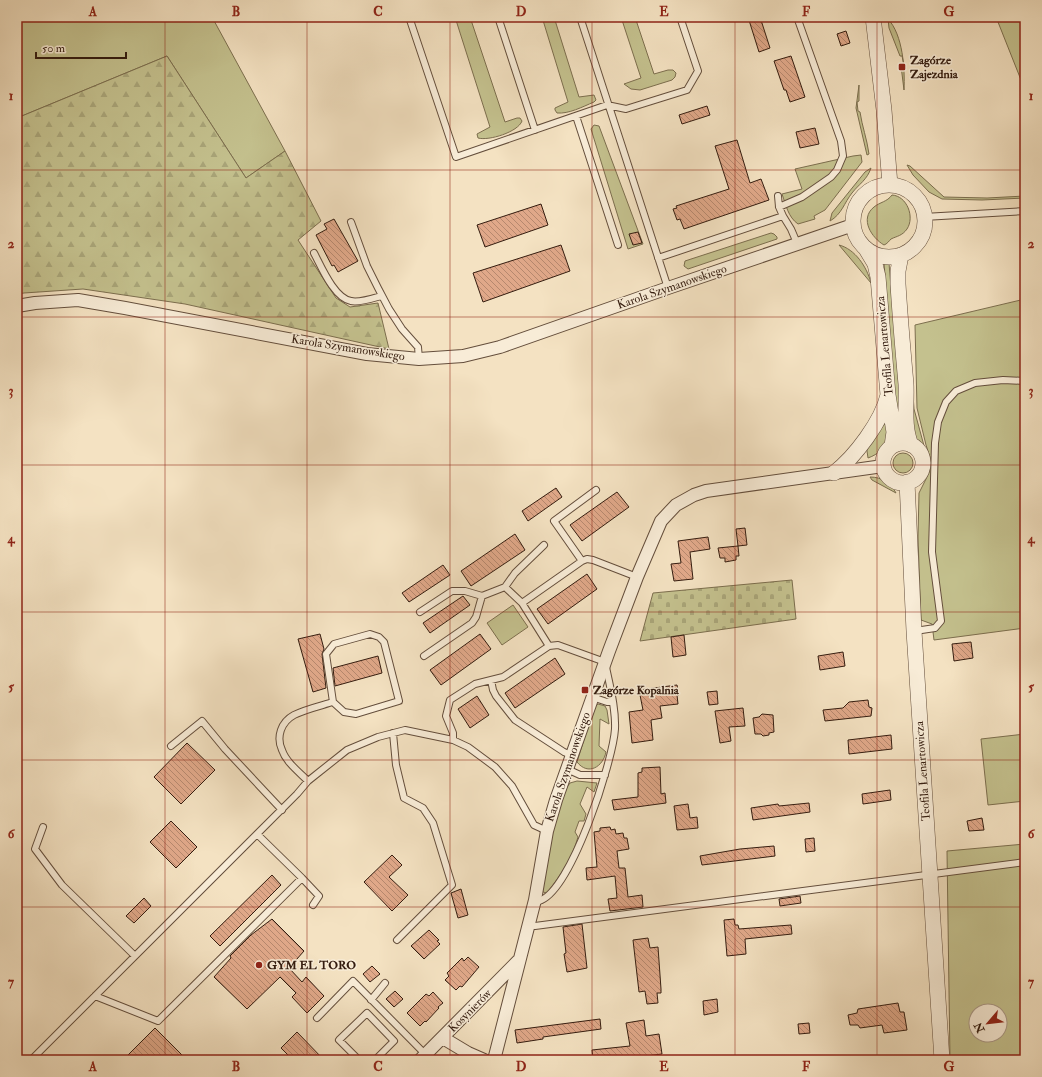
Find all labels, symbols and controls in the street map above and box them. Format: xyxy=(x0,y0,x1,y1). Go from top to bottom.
text: A xyxy=(88,4,98,20)
text: B xyxy=(232,4,240,20)
text: C xyxy=(373,4,383,20)
text: D xyxy=(516,4,527,20)
text: E xyxy=(659,4,669,20)
text: F xyxy=(802,4,811,20)
text: G xyxy=(944,4,955,20)
scale bar xyxy=(36,34,126,60)
text: 50 m xyxy=(42,41,66,56)
place label: Zagórze Zajezdnia xyxy=(910,53,959,82)
marker: Zagórze Zajezdnia xyxy=(897,62,907,72)
text: 1 xyxy=(9,88,14,104)
text: 1 xyxy=(1029,88,1034,104)
text: 2 xyxy=(8,236,15,252)
text: 2 xyxy=(1028,236,1035,252)
street label: Karola Szymanowskiego xyxy=(615,261,729,313)
street label: Teofila Lenartowicza xyxy=(873,294,897,397)
street label: Karola Szymanowskiego xyxy=(290,332,406,364)
text: 3 xyxy=(9,383,14,399)
text: 3 xyxy=(1029,383,1034,399)
text: 4 xyxy=(6,531,15,547)
text: 4 xyxy=(1026,531,1035,547)
text: 5 xyxy=(8,679,14,695)
text: 5 xyxy=(1028,679,1034,695)
place label: Zagórze Kopalnia xyxy=(593,683,680,698)
marker: Zagórze Kopalnia xyxy=(580,685,590,695)
street label: Karola Szymanowskiego xyxy=(542,710,594,824)
street label: Teofila Lenartowicza xyxy=(912,719,934,822)
text: 6 xyxy=(8,826,16,842)
text: 6 xyxy=(1028,826,1036,842)
place label: GYM EL TORO xyxy=(267,958,356,973)
marker: GYM EL TORO xyxy=(254,960,264,970)
text: 7 xyxy=(8,974,15,990)
text: 7 xyxy=(1028,974,1035,990)
street label: Kosynierów xyxy=(445,986,495,1036)
north arrow xyxy=(968,1003,1008,1043)
text: N xyxy=(971,1019,988,1036)
text: A xyxy=(88,1059,98,1075)
text: B xyxy=(232,1059,240,1075)
text: C xyxy=(373,1059,383,1075)
text: D xyxy=(516,1059,527,1075)
text: E xyxy=(659,1059,669,1075)
text: F xyxy=(802,1059,811,1075)
text: G xyxy=(944,1059,955,1075)

